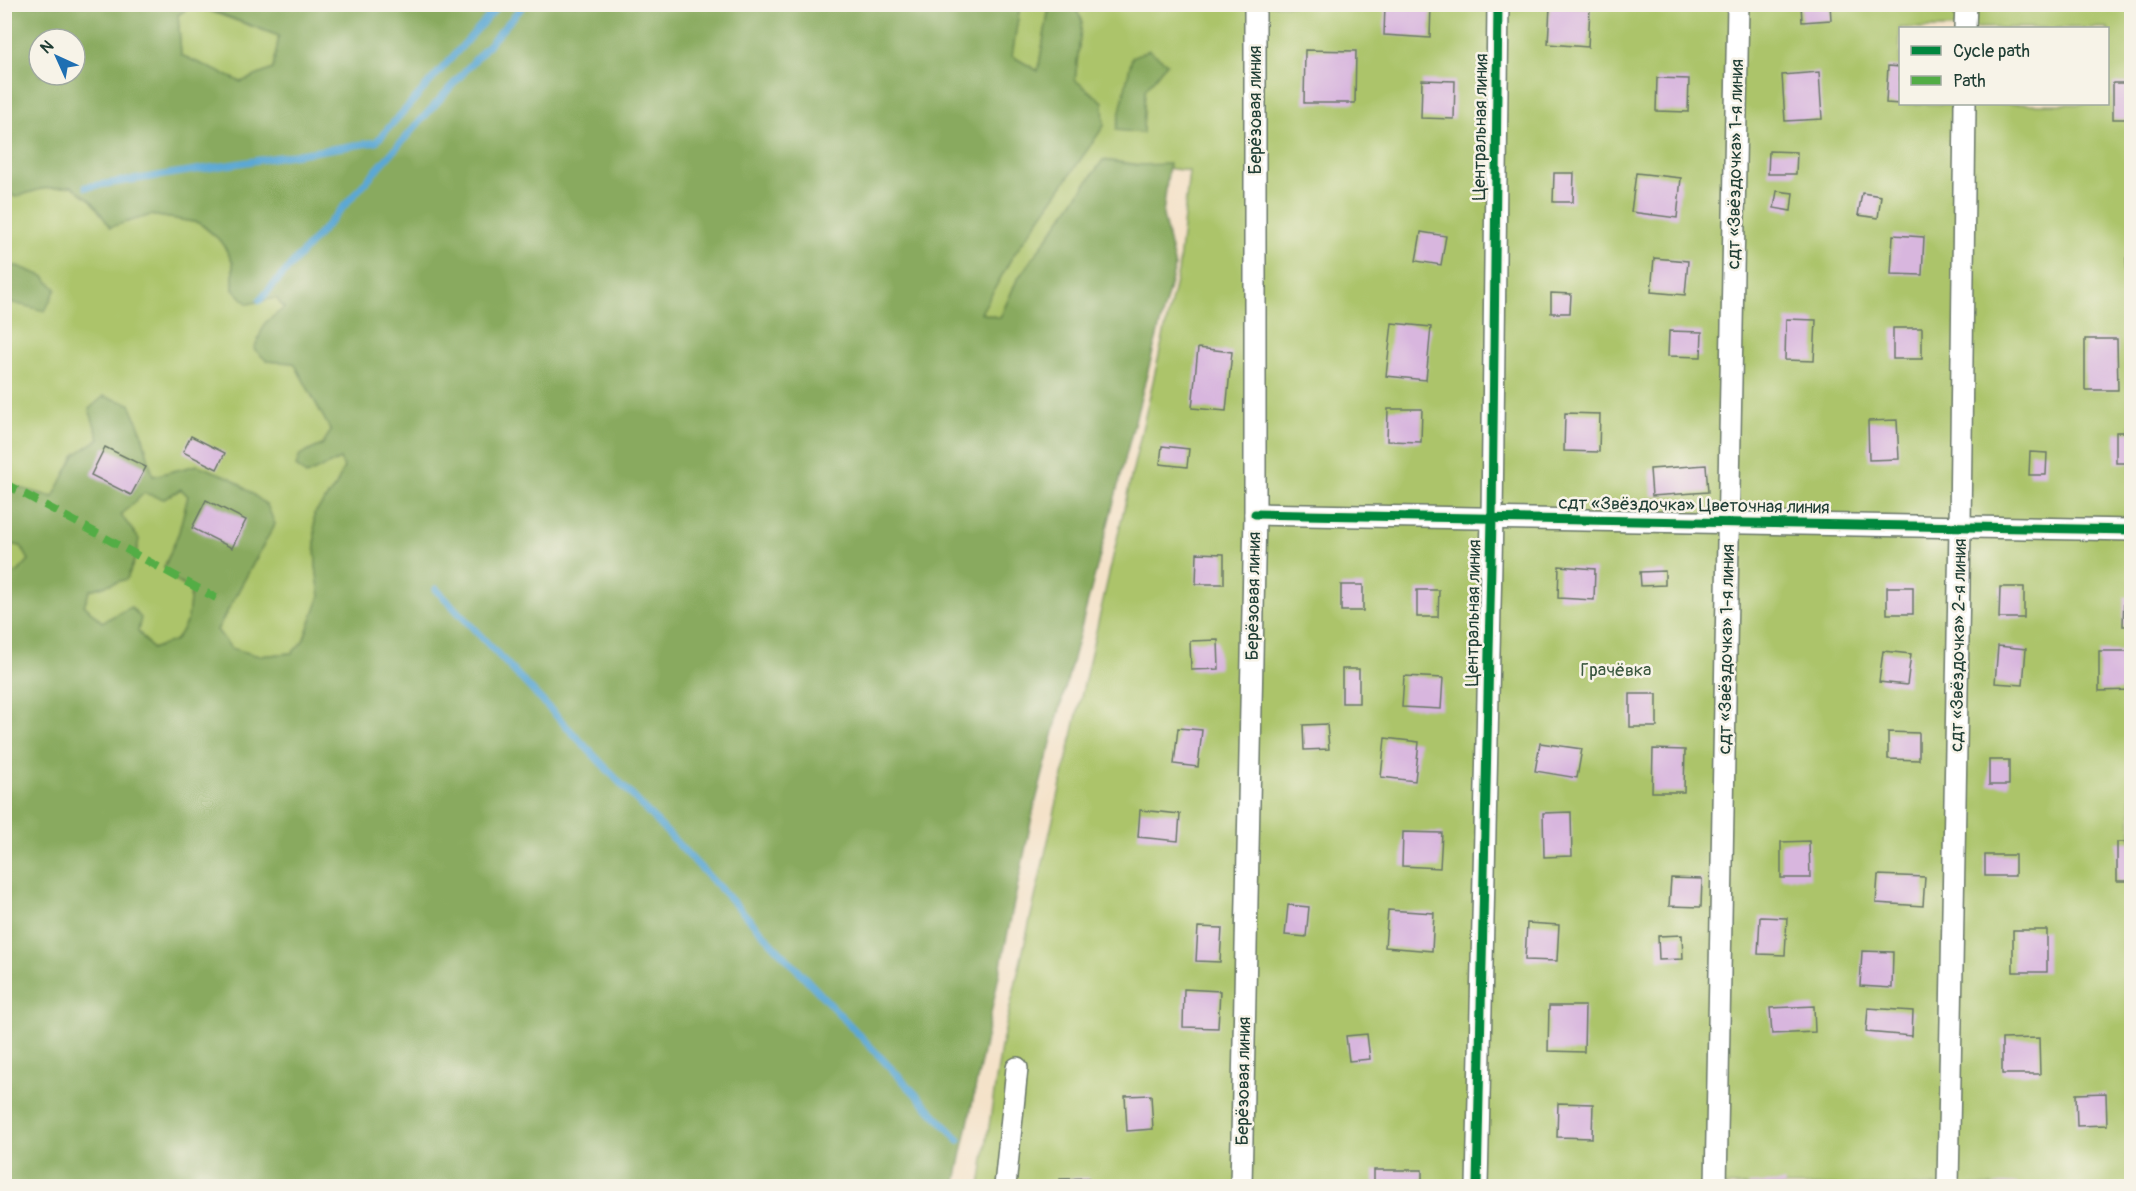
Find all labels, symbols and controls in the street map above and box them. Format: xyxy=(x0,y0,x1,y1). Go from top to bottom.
north arrow xyxy=(27,27,87,87)
legend xyxy=(1899,27,2109,105)
text: N xyxy=(36,36,58,58)
text: Cycle path xyxy=(1953,40,2030,63)
street label: Берёзовая линия xyxy=(1244,46,1267,174)
street label: Центральная линия xyxy=(1468,53,1493,201)
street label: сдт «Звёздочка» 1-я линия xyxy=(1722,59,1749,269)
text: Path xyxy=(1953,70,1986,93)
street label: сдт «Звёздочка» Цветочная линия xyxy=(1558,492,1830,519)
street label: Берёзовая линия xyxy=(1241,531,1266,661)
street label: сдт «Звёздочка» 2-я линия xyxy=(1945,538,1972,752)
street label: Центральная линия xyxy=(1461,539,1486,687)
street label: сдт «Звёздочка» 1-я линия xyxy=(1713,544,1740,754)
park label: Грачёвка xyxy=(1581,659,1651,682)
street label: Берёзовая линия xyxy=(1231,1016,1256,1146)

